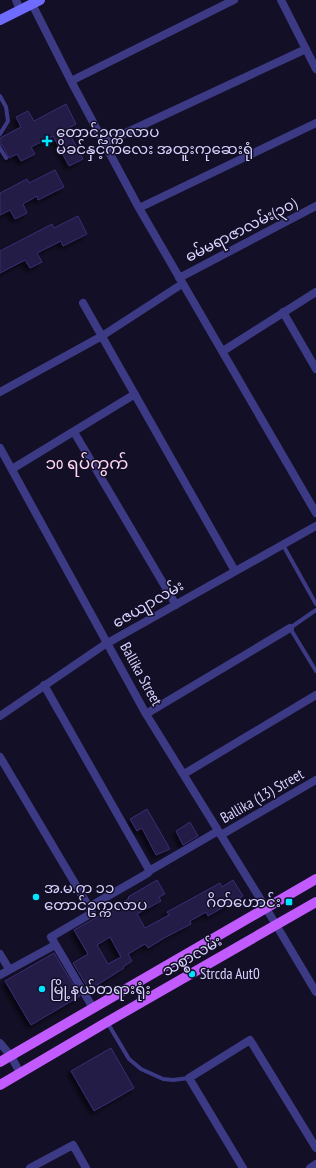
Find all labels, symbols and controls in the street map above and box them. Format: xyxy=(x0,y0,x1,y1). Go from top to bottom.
place label: တောင်ဥက္ကလာပ မိခင်နှင့်ကလေး အထူးကုဆေးရုံ xyxy=(56,122,253,161)
marker: တောင်ဥက္ကလာပ မိခင်နှင့်ကလေး အထူးကုဆေးရုံ xyxy=(41,135,53,147)
street label: ဓမ်မရာဇာလမ်း(၃၀) xyxy=(182,193,302,269)
district label: ၁o ရပ်ကွက် xyxy=(46,452,128,477)
street label: ဇေယျာလမ်း xyxy=(109,576,188,634)
street label: Ballika Street xyxy=(116,639,167,709)
street label: Ballika (13) Street xyxy=(217,764,307,827)
place label: အ.မ.က ၁၁ တောင်ဥက္ကလာပ xyxy=(44,878,147,917)
marker: အ.မ.က ၁၁ တောင်ဥက္ကလာပ xyxy=(31,892,41,902)
place label: ဂိတ်ဟောင်း xyxy=(206,892,281,911)
marker: ဂိတ်ဟောင်း xyxy=(284,897,294,907)
street label: သစ္စာလမ်း xyxy=(158,931,227,983)
place label: Strcda Aut0 xyxy=(200,964,260,983)
marker: Strcda Aut0 xyxy=(187,969,197,979)
place label: မြို့နယ်တရားရုံး xyxy=(50,979,151,1001)
marker: မြို့နယ်တရားရုံး xyxy=(37,984,47,994)

